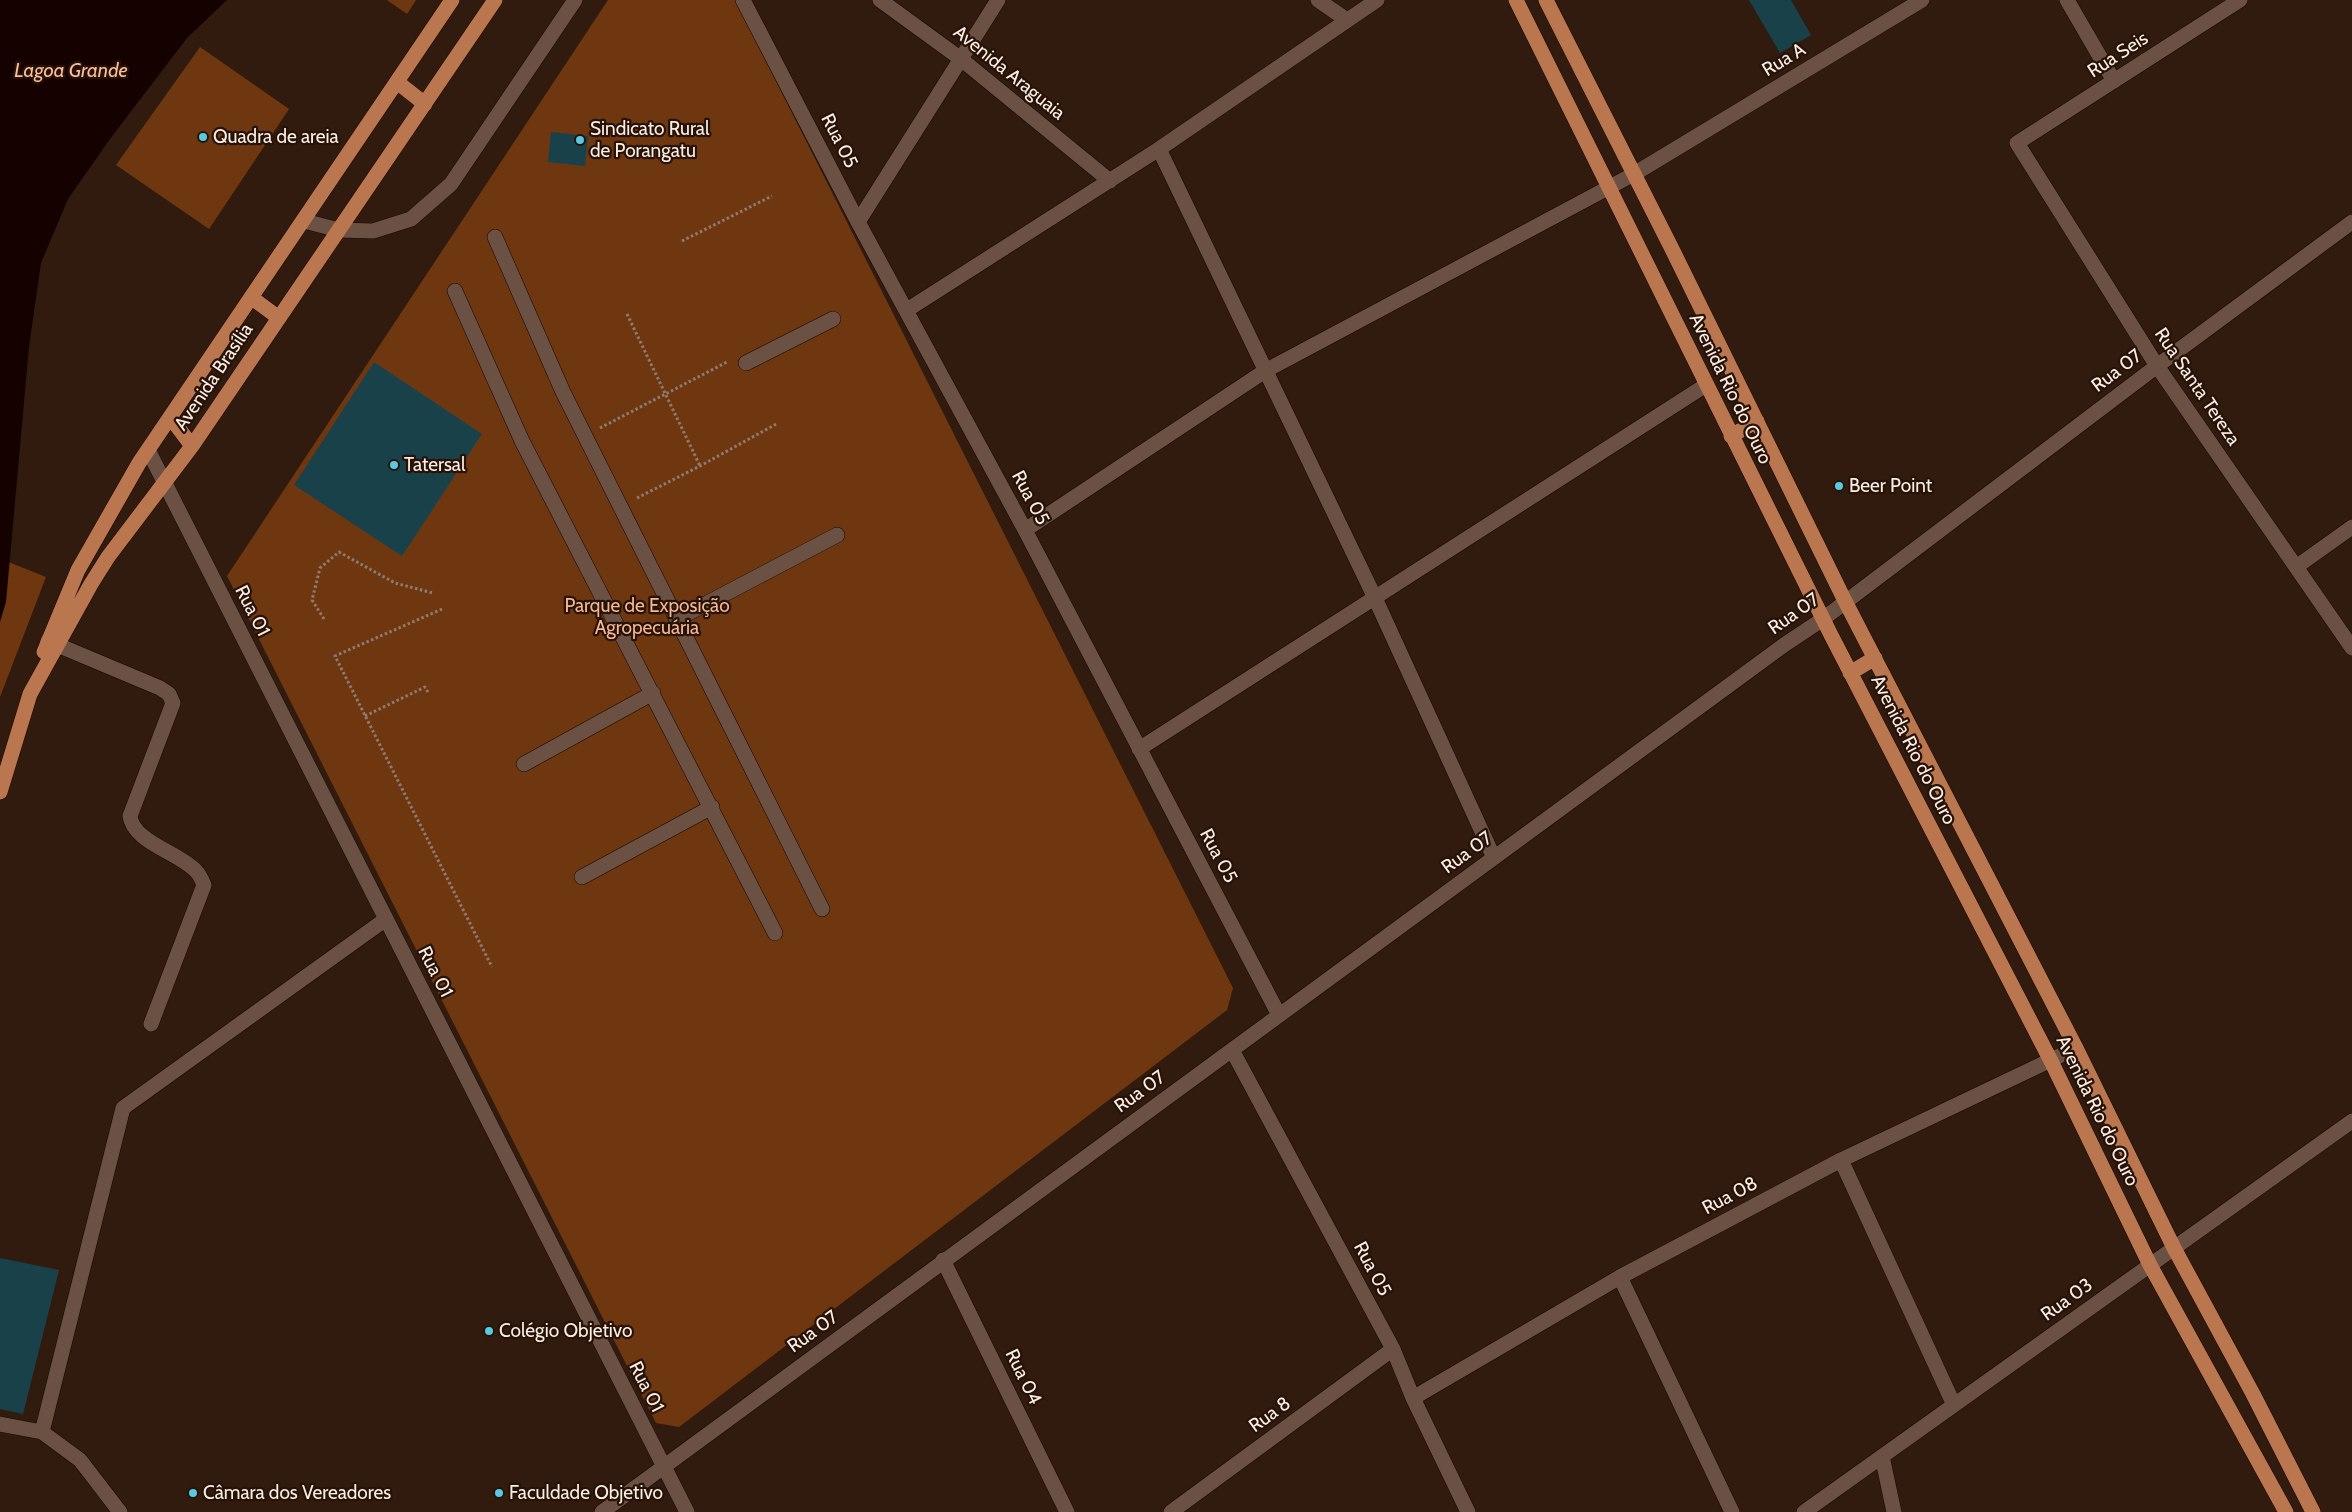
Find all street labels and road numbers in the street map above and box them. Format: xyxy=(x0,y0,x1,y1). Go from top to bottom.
street label: Avenida Araguaia xyxy=(949,21,1069,125)
street label: Rua Seis xyxy=(2084,27,2152,83)
street label: Rua A xyxy=(1758,38,1810,82)
street label: Rua 05 xyxy=(816,110,862,172)
street label: Avenida Rio do Ouro xyxy=(1684,310,1776,468)
street label: Avenida Brasília xyxy=(170,319,258,435)
street label: Rua Santa Tereza xyxy=(2149,324,2245,450)
street label: Rua 07 xyxy=(2087,345,2147,397)
street label: Rua 05 xyxy=(1006,467,1054,529)
street label: Rua 01 xyxy=(230,582,274,640)
street label: Rua 07 xyxy=(1764,588,1824,640)
street label: Avenida Rio do Ouro xyxy=(1865,672,1961,828)
street label: Rua 05 xyxy=(1194,825,1242,887)
street label: Rua 07 xyxy=(1437,827,1497,879)
street label: Rua 01 xyxy=(413,943,457,1001)
street label: Avenida Rio do Ouro xyxy=(2051,1032,2143,1190)
street label: Rua 07 xyxy=(1110,1066,1170,1118)
street label: Rua 08 xyxy=(1698,1172,1762,1220)
street label: Rua 05 xyxy=(1348,1238,1396,1300)
street label: Rua 03 xyxy=(2037,1274,2097,1326)
street label: Rua 07 xyxy=(783,1306,843,1358)
street label: Rua 04 xyxy=(1000,1346,1046,1408)
street label: Rua 01 xyxy=(624,1358,668,1416)
street label: Rua 8 xyxy=(1245,1392,1295,1438)

